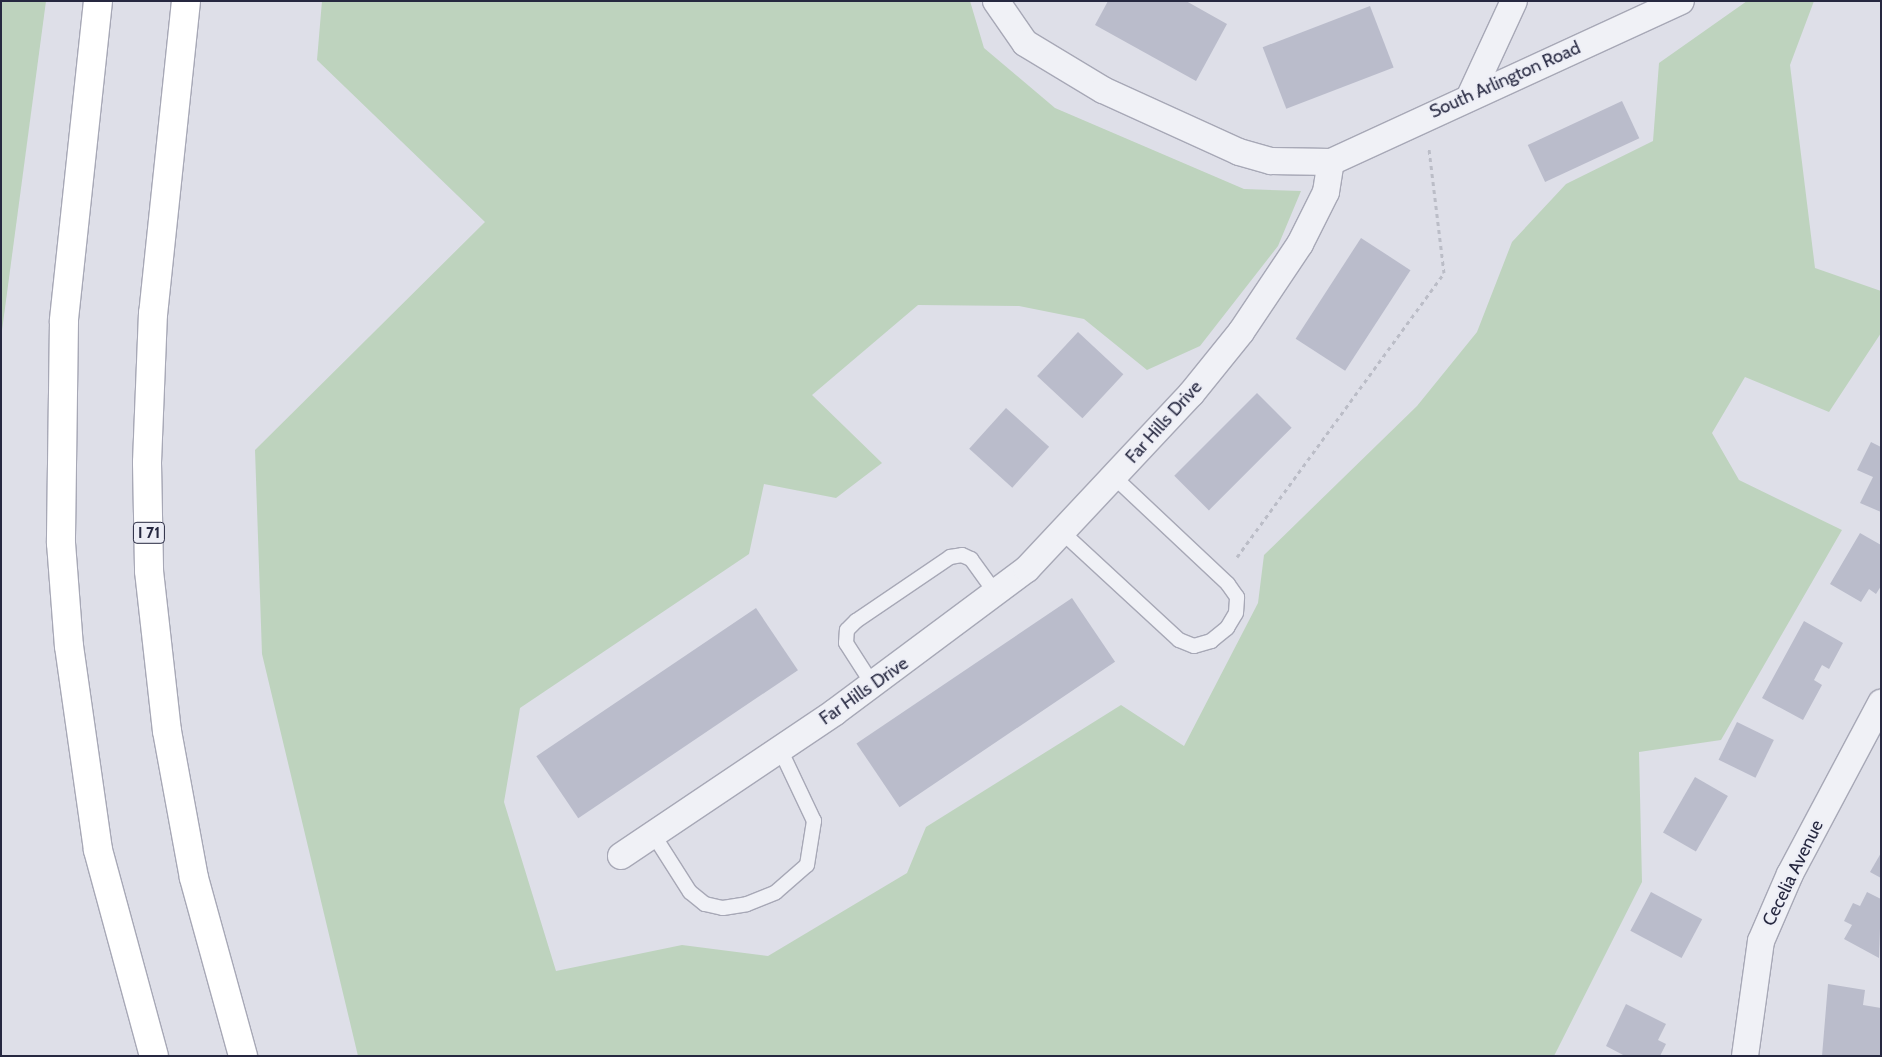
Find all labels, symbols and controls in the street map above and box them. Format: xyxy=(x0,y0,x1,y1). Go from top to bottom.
street label: South Arlington Road xyxy=(1426,37,1584,123)
street label: Far Hills Drive xyxy=(1121,376,1207,468)
road number: I 71 xyxy=(133,520,165,546)
street label: Far Hills Drive xyxy=(815,652,913,730)
street label: Cecelia Avenue xyxy=(1758,817,1828,929)

